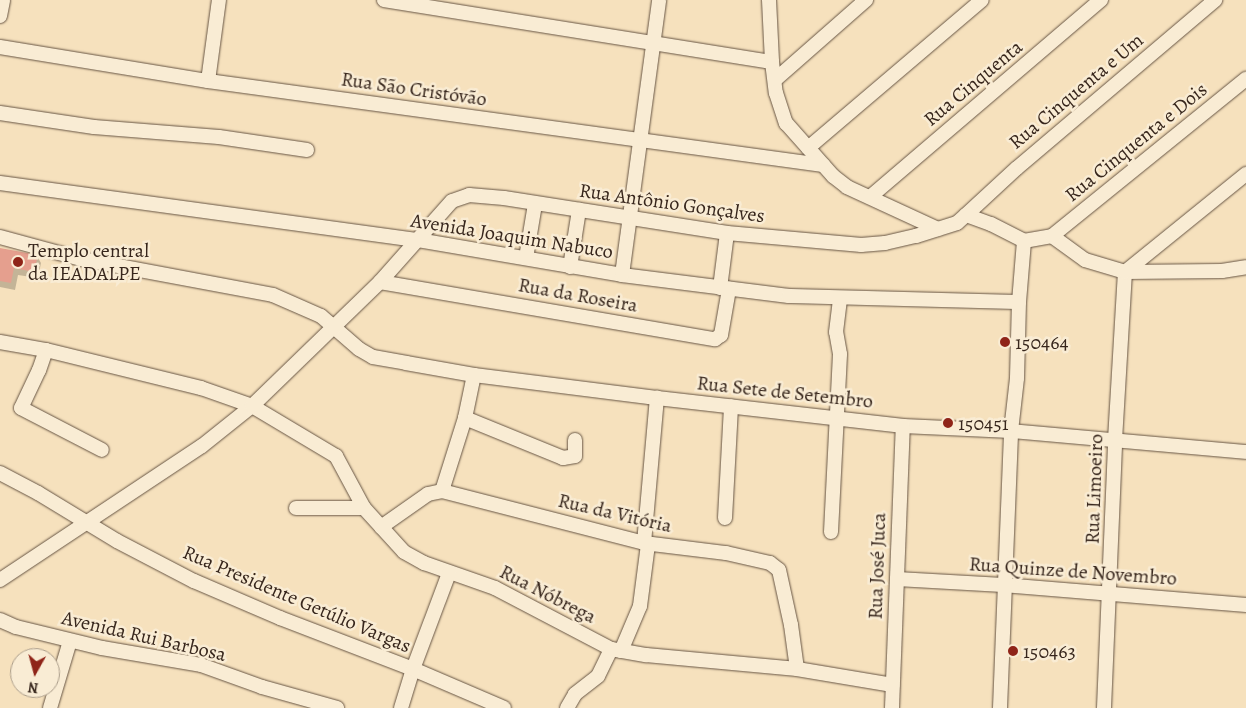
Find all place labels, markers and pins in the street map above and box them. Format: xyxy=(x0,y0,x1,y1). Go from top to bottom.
place label: Templo central da IEADALPE xyxy=(28,238,149,285)
marker: Templo central da IEADALPE xyxy=(12,256,24,268)
place label: 150464 xyxy=(1015,330,1068,354)
marker: 150464 xyxy=(999,336,1011,348)
place label: 150451 xyxy=(958,411,1009,435)
marker: 150451 xyxy=(942,417,954,429)
place label: 150463 xyxy=(1023,639,1076,663)
marker: 150463 xyxy=(1007,645,1019,657)

